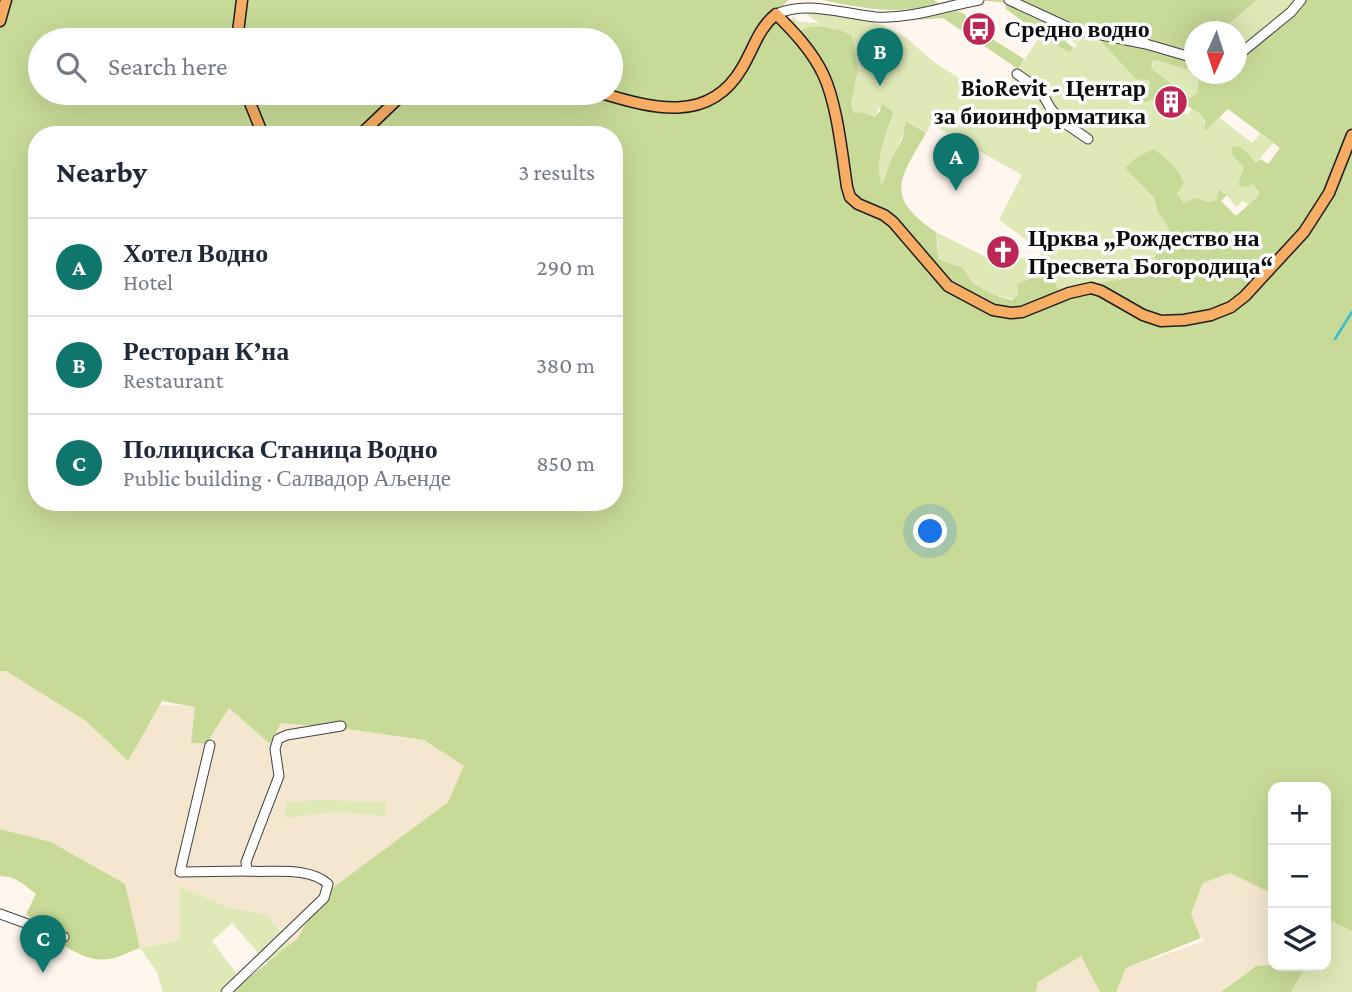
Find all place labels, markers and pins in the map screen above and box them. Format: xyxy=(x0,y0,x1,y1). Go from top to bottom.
bus stop icon: Средно водно xyxy=(960,10,998,48)
place label: Средно водно xyxy=(1004,15,1150,42)
pin: B xyxy=(857,28,903,86)
place label: BioRevit - Центар за биоинформатика xyxy=(934,74,1146,129)
building icon: BioRevit - Центар за биоинформатика xyxy=(1152,83,1190,121)
pin: A xyxy=(933,133,979,191)
place label: Црква „Рождество на Пресвета Богородица“ xyxy=(1028,224,1273,279)
church icon: Црква „Рождество на Пресвета Богородица“ xyxy=(984,233,1022,271)
pin: C xyxy=(20,915,66,973)

